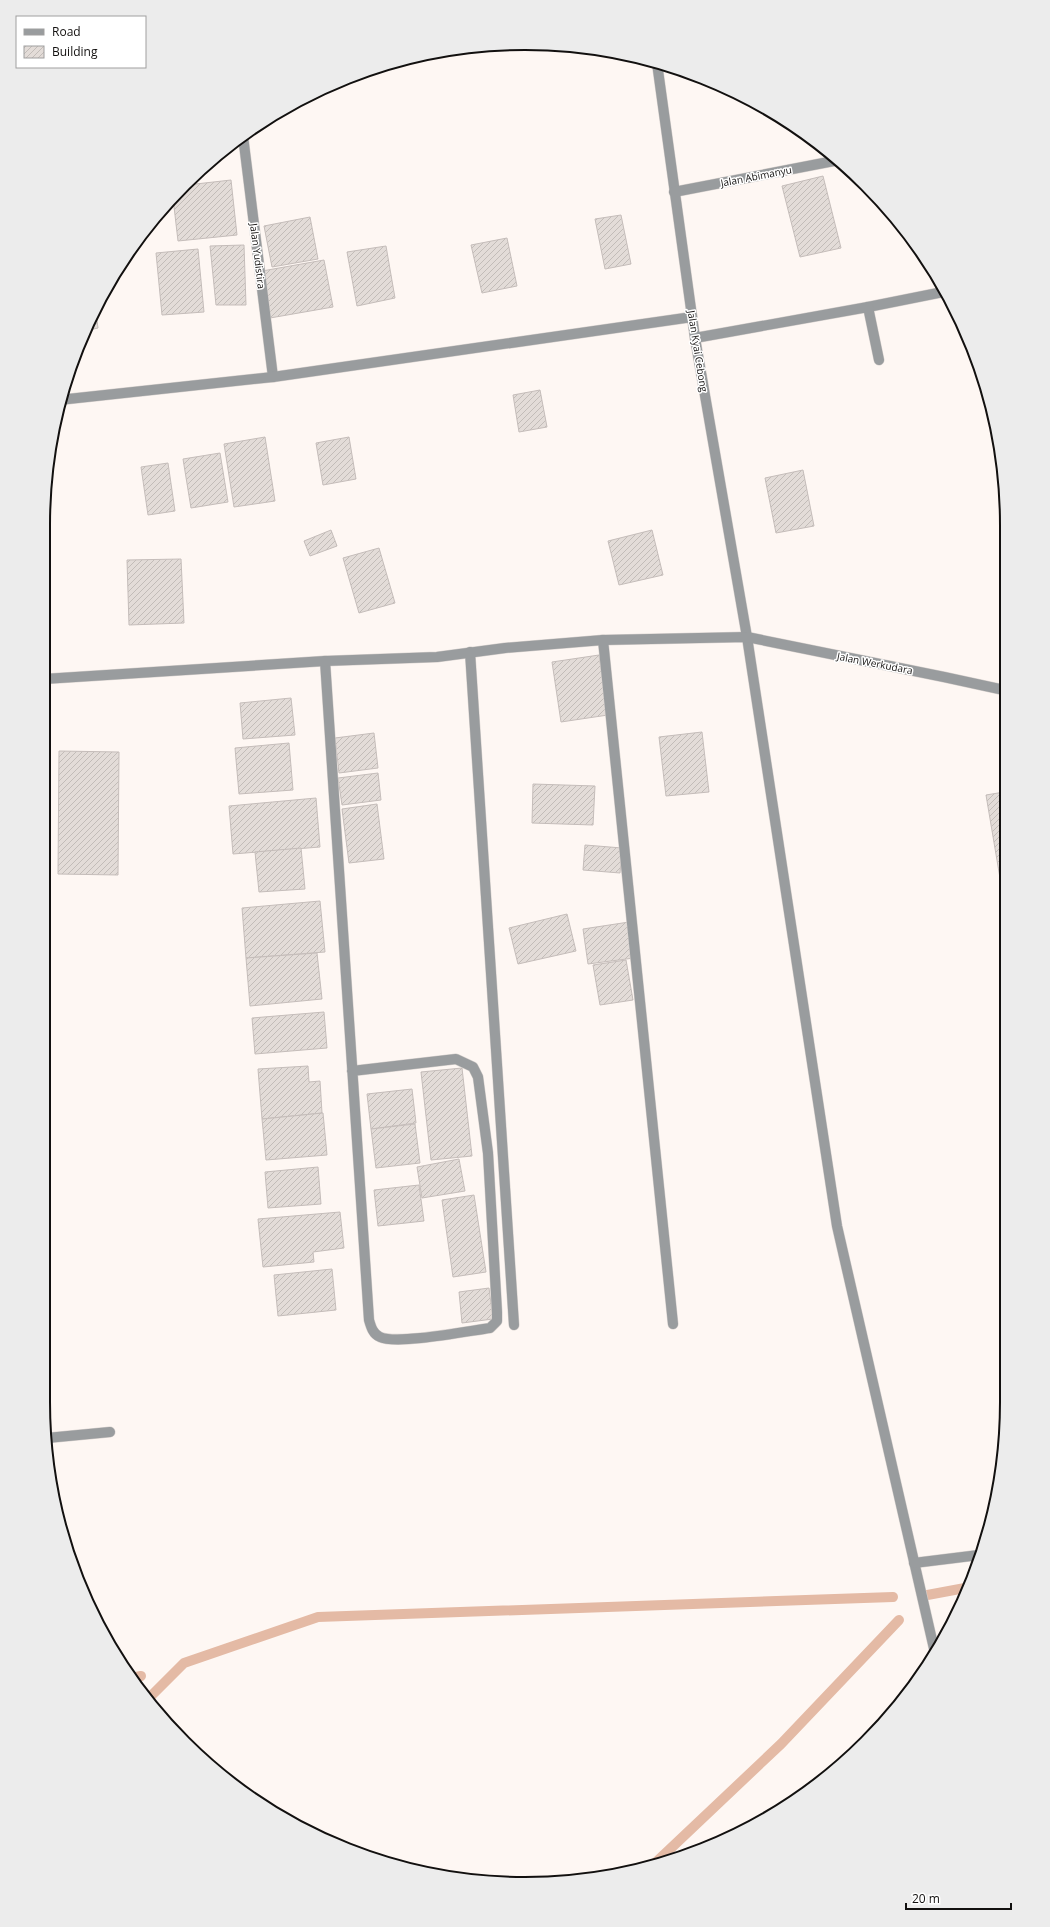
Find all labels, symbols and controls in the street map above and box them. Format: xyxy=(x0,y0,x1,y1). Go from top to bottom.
legend xyxy=(16,16,146,68)
text: Road xyxy=(52,23,81,40)
text: Building xyxy=(52,43,98,60)
street label: Jalan Abimanyu xyxy=(718,162,793,190)
street label: Jalan Yudistira xyxy=(247,221,269,290)
street label: Jalan Kyai Cebong xyxy=(684,308,711,393)
street label: Jalan Werkudara xyxy=(835,649,914,677)
scale bar xyxy=(906,1885,1011,1911)
text: 20 m xyxy=(912,1890,940,1907)

